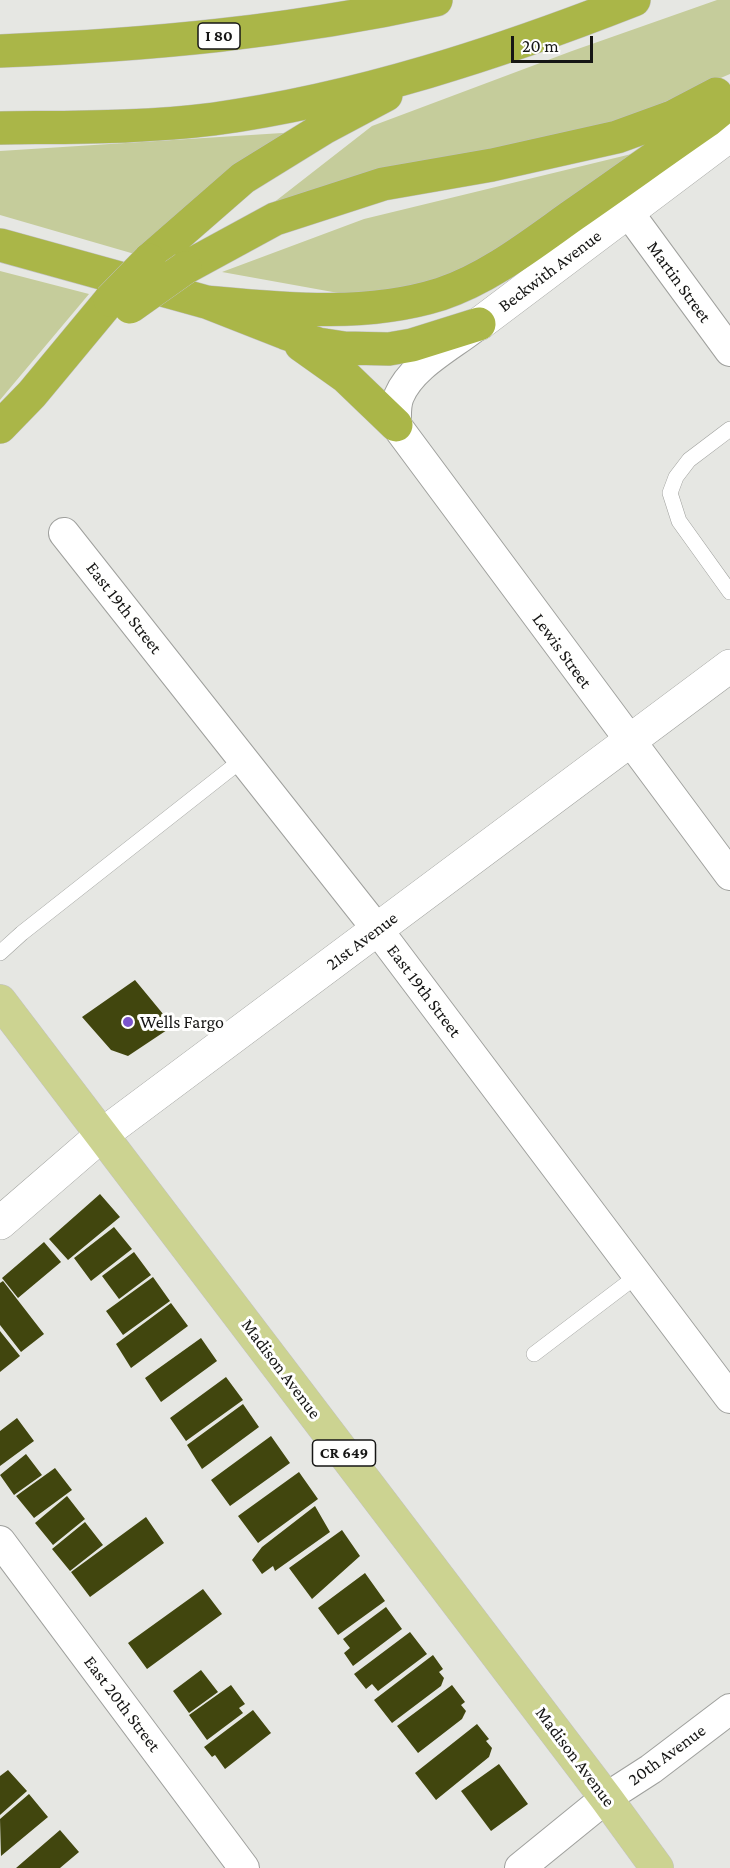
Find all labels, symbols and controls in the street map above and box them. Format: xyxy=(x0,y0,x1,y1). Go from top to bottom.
road number: I 80 xyxy=(198,23,240,49)
scale bar xyxy=(514,24,596,62)
text: 20 m xyxy=(522,36,559,56)
street label: Beckwith Avenue xyxy=(494,225,606,317)
street label: Martin Street xyxy=(642,237,716,327)
street label: East 19th Street xyxy=(81,558,167,658)
street label: Lewis Street xyxy=(528,609,596,693)
street label: 21st Avenue xyxy=(322,907,402,975)
street label: East 19th Street xyxy=(382,940,466,1042)
place label: Wells Fargo xyxy=(140,1011,224,1033)
marker: Wells Fargo xyxy=(121,1015,135,1029)
street label: Madison Avenue xyxy=(236,1315,326,1423)
road number: CR 649 xyxy=(312,1440,376,1466)
street label: East 20th Street xyxy=(79,1652,165,1756)
street label: Madison Avenue xyxy=(530,1703,620,1811)
street label: 20th Avenue xyxy=(624,1720,710,1790)

